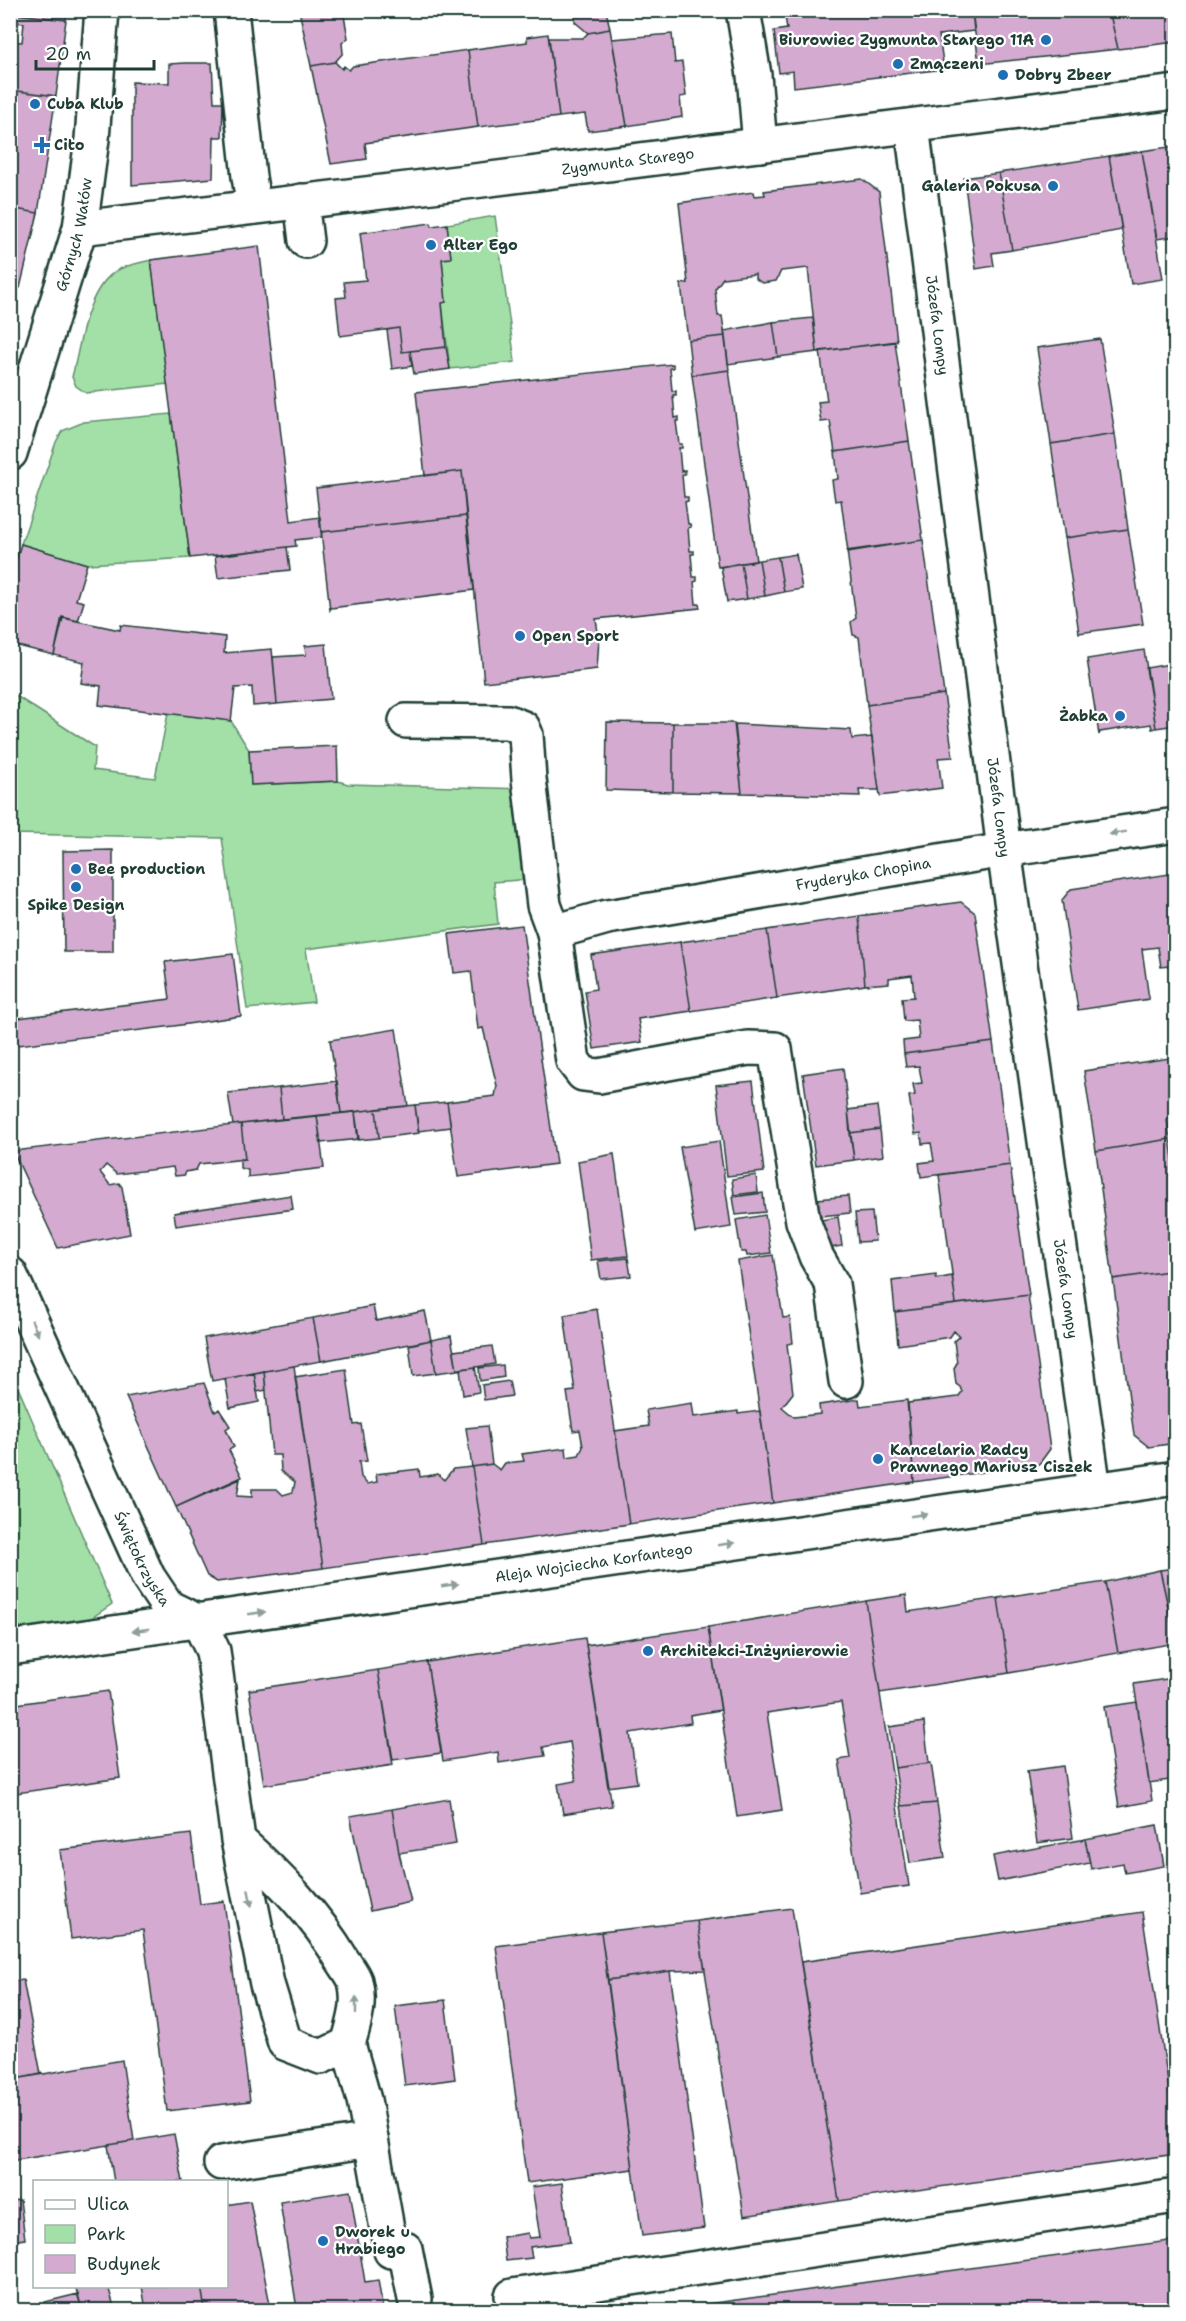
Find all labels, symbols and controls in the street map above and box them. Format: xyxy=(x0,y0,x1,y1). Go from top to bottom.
place label: Biurowiec Zygmunta Starego 11A xyxy=(779,30,1034,50)
scale bar xyxy=(36,33,154,71)
marker: Biurowiec Zygmunta Starego 11A xyxy=(1039,33,1053,47)
text: 20 m xyxy=(45,42,91,66)
place label: Zmączeni xyxy=(910,54,984,74)
marker: Zmączeni xyxy=(891,57,905,71)
place label: Dobry Zbeer xyxy=(1015,65,1112,85)
marker: Dobry Zbeer xyxy=(996,68,1010,82)
place label: Cuba Klub xyxy=(47,94,124,114)
marker: Cuba Klub xyxy=(28,97,42,111)
place label: Cito xyxy=(54,135,85,155)
marker: Cito xyxy=(35,138,49,152)
street label: Zygmunta Starego xyxy=(560,143,696,180)
place label: Galeria Pokusa xyxy=(921,176,1042,196)
street label: Górnych Wałów xyxy=(51,177,97,294)
marker: Galeria Pokusa xyxy=(1046,179,1060,193)
place label: Alter Ego xyxy=(443,235,518,255)
marker: Alter Ego xyxy=(424,238,438,252)
street label: Józefa Lompy xyxy=(921,274,954,377)
place label: Open Sport xyxy=(532,626,619,646)
marker: Open Sport xyxy=(513,629,527,643)
place label: Żabka xyxy=(1059,706,1109,726)
marker: Żabka xyxy=(1113,709,1127,723)
street label: Józefa Lompy xyxy=(982,756,1015,859)
one-way arrow xyxy=(1108,829,1127,838)
street label: Fryderyka Chopina xyxy=(794,853,933,895)
place label: Bee production xyxy=(88,859,205,879)
marker: Bee production xyxy=(69,862,83,876)
marker: Spike Design xyxy=(69,880,83,894)
place label: Spike Design xyxy=(27,895,125,915)
street label: Józefa Lompy xyxy=(1049,1238,1083,1340)
one-way arrow xyxy=(30,1319,39,1336)
place label: Kancelaria Radcy Prawnego Mariusz Ciszek xyxy=(890,1440,1093,1477)
marker: Kancelaria Radcy Prawnego Mariusz Ciszek xyxy=(871,1452,885,1466)
street label: Świętokrzyska xyxy=(109,1508,175,1611)
one-way arrow xyxy=(909,1511,928,1520)
street label: Aleja Wojciecha Korfantego xyxy=(494,1539,694,1587)
one-way arrow xyxy=(717,1539,736,1548)
one-way arrow xyxy=(441,1580,460,1589)
one-way arrow xyxy=(248,1609,267,1618)
one-way arrow xyxy=(132,1626,151,1635)
place label: Architekci-Inżynierowie xyxy=(660,1641,849,1661)
marker: Architekci-Inżynierowie xyxy=(641,1644,655,1658)
one-way arrow xyxy=(246,1888,255,1907)
one-way arrow xyxy=(351,1996,361,2015)
legend xyxy=(33,2180,228,2288)
text: Ulica xyxy=(87,2192,129,2216)
text: Park xyxy=(87,2222,126,2246)
place label: Dworek u Hrabiego xyxy=(335,2222,410,2259)
marker: Dworek u Hrabiego xyxy=(316,2234,330,2248)
text: Budynek xyxy=(87,2252,161,2276)

